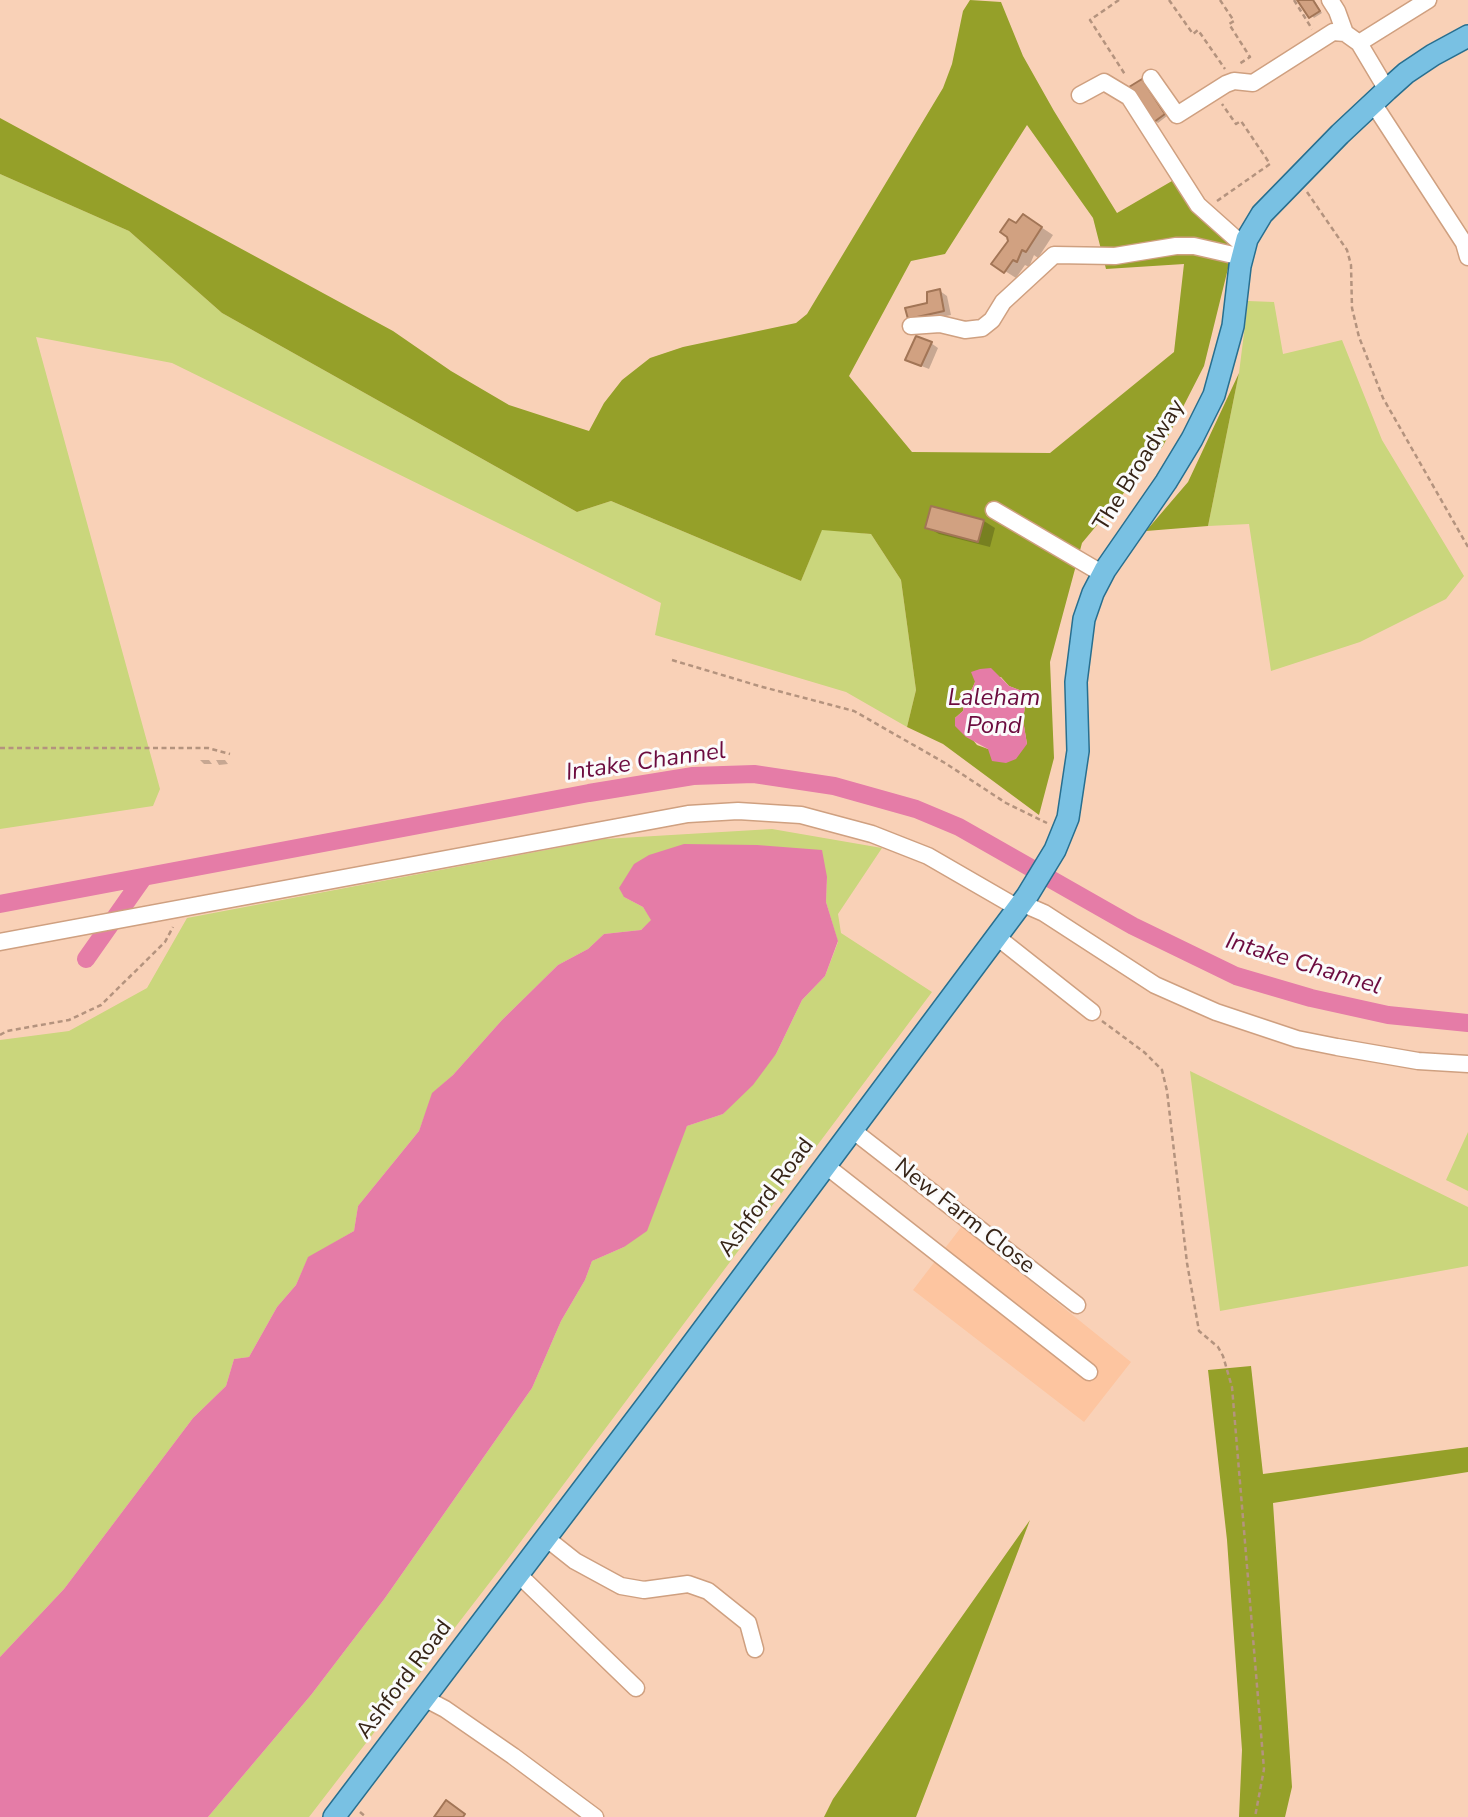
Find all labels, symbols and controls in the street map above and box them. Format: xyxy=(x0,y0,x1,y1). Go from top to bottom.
street label: The Broadway xyxy=(1089,395,1191,537)
water label: Laleham Pond xyxy=(948,685,1040,741)
water label: Intake Channel xyxy=(564,738,728,788)
water label: Intake Channel xyxy=(1222,928,1384,1002)
street label: Ashford Road xyxy=(713,1133,821,1263)
street label: New Farm Close xyxy=(888,1154,1040,1280)
street label: Ashford Road xyxy=(351,1615,459,1745)

